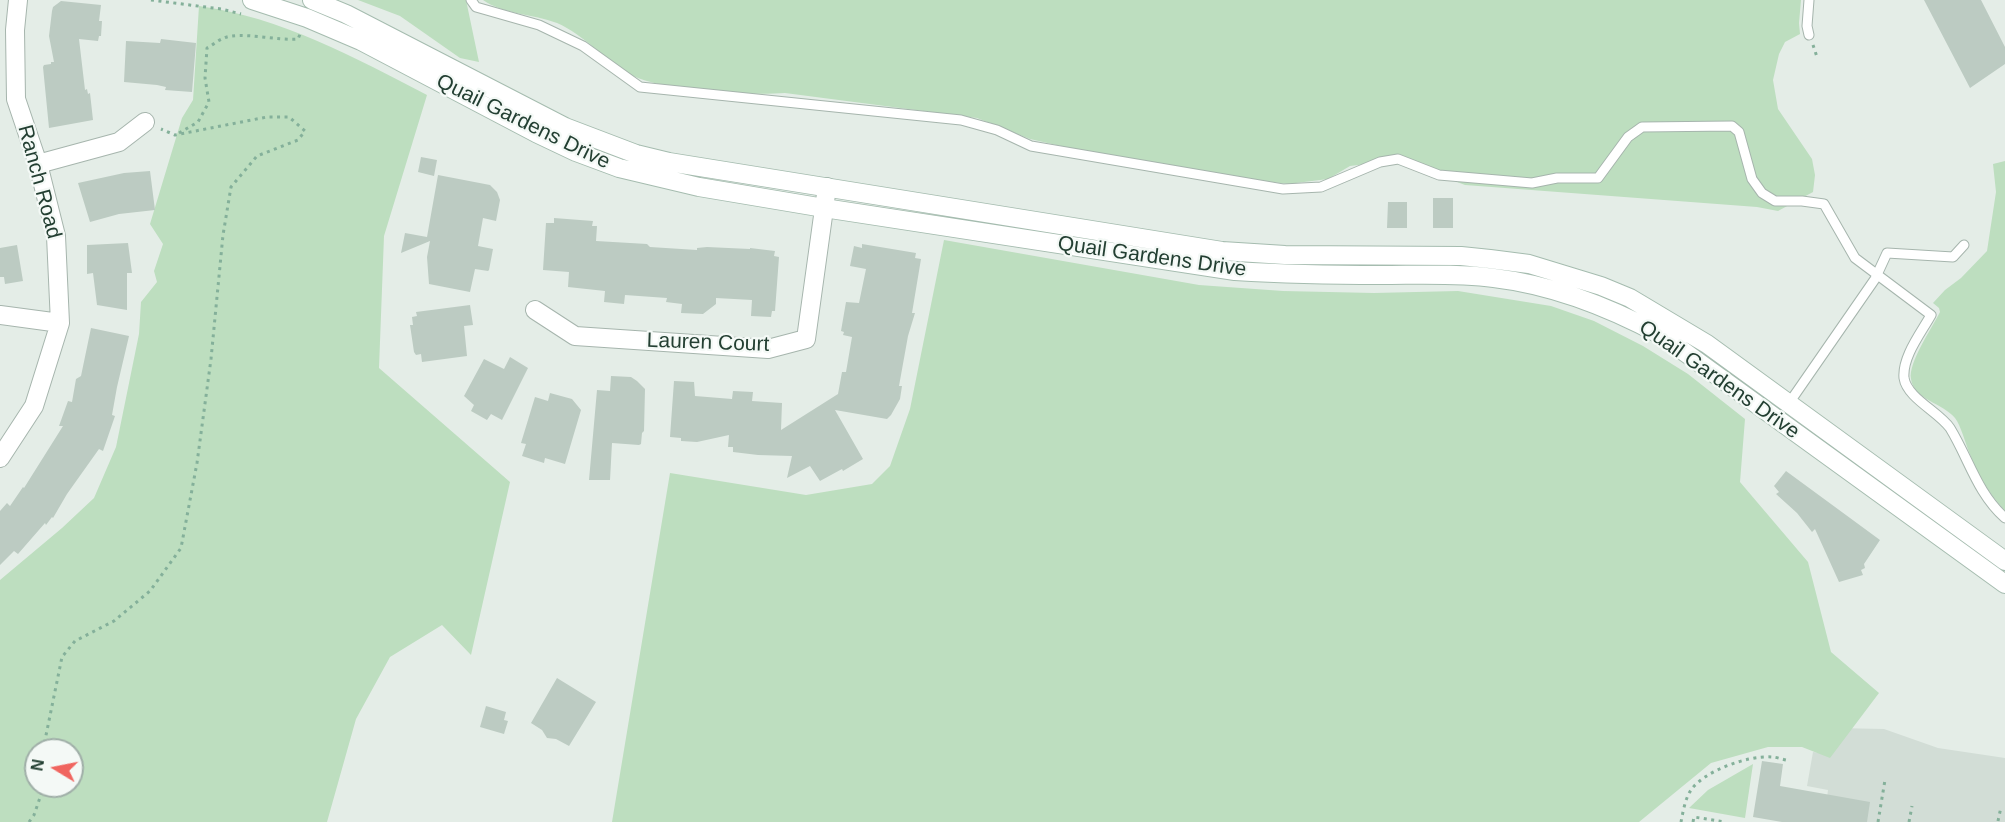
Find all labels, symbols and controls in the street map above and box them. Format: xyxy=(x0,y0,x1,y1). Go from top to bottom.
street label: Quail Gardens Drive xyxy=(432,69,614,175)
street label: Ranch Road xyxy=(12,122,66,242)
street label: Quail Gardens Drive xyxy=(1056,231,1248,283)
street label: Quail Gardens Drive xyxy=(1634,315,1804,445)
street label: Lauren Court xyxy=(646,328,770,358)
north arrow xyxy=(24,738,84,798)
text: N xyxy=(28,758,47,772)

